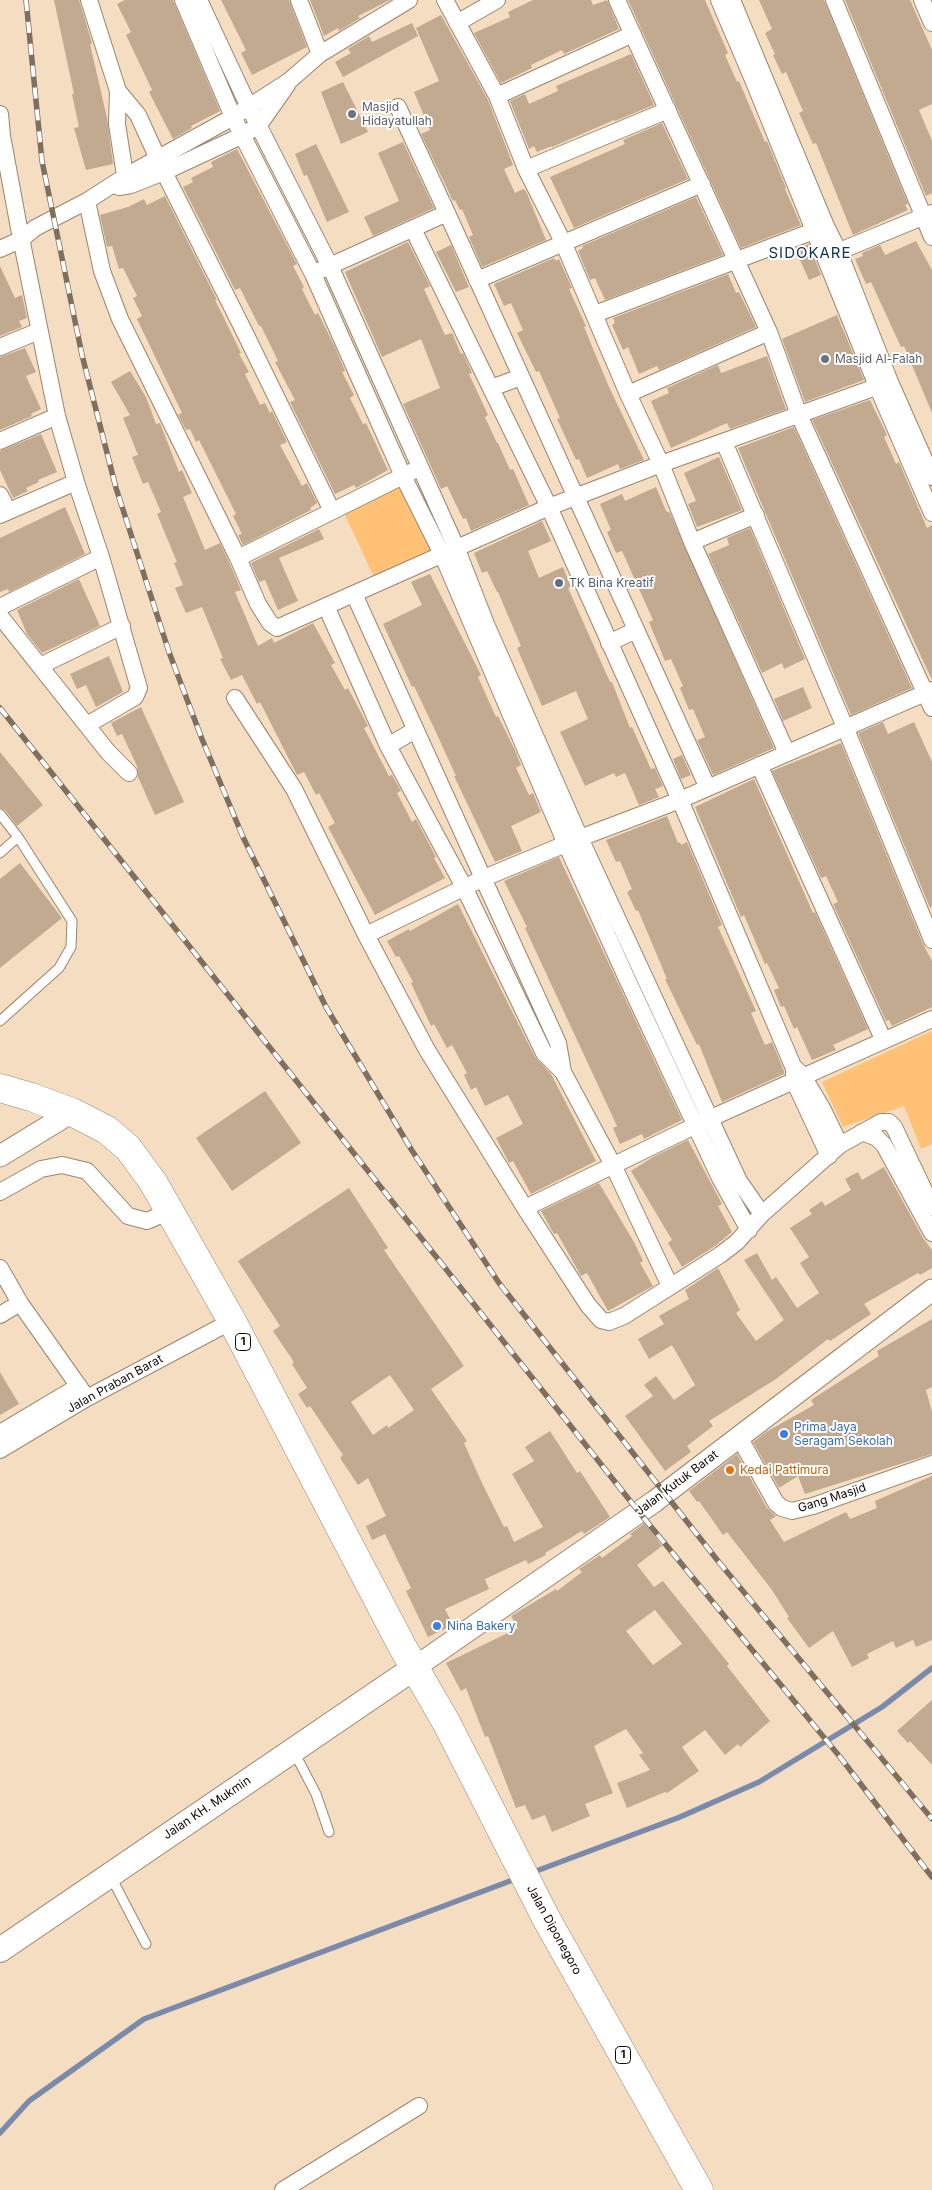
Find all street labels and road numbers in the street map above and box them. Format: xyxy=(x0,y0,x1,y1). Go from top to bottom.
road number: 1 xyxy=(236,1334,250,1350)
street label: Jalan Praban Barat xyxy=(65,1352,165,1416)
street label: Jalan Kutuk Barat xyxy=(633,1447,721,1519)
street label: Gang Masjid xyxy=(796,1480,868,1516)
street label: Jalan KH. Mukmin xyxy=(160,1773,254,1843)
street label: Jalan Diponegoro xyxy=(523,1883,585,1977)
road number: 1 xyxy=(616,2046,630,2064)

